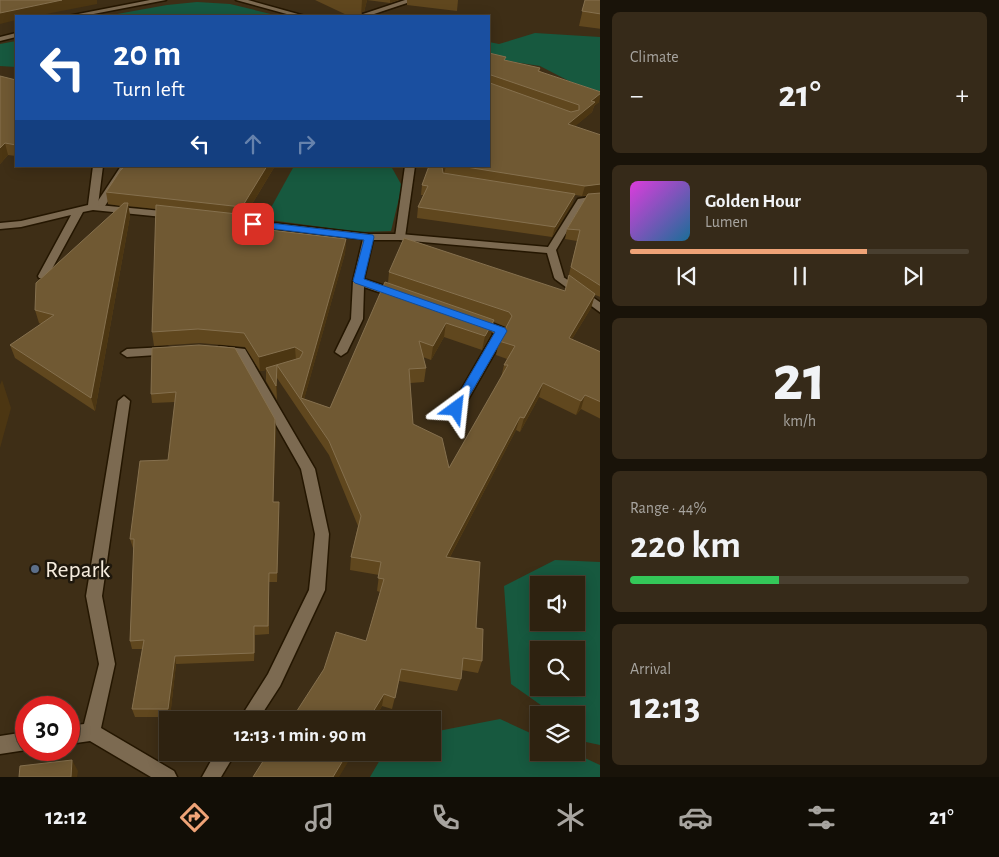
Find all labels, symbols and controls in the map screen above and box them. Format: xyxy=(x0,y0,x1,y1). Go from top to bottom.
icon: left xyxy=(30,35,95,100)
text: 20 m xyxy=(113,37,181,72)
text: Climate xyxy=(630,49,679,65)
text: 21° xyxy=(778,76,821,114)
text: Turn left xyxy=(113,78,185,100)
text: − xyxy=(630,82,643,110)
text: + xyxy=(956,82,969,110)
icon: left xyxy=(186,130,214,158)
icon: ahead xyxy=(239,130,267,158)
icon: right xyxy=(292,130,320,158)
text: Golden Hour xyxy=(705,192,801,211)
pin xyxy=(232,203,274,245)
icon: arrive xyxy=(239,210,267,238)
text: Lumen xyxy=(705,214,748,230)
icon: previous xyxy=(673,262,701,290)
icon: pause xyxy=(786,262,814,290)
icon: next xyxy=(899,262,927,290)
text: 21 xyxy=(772,347,827,412)
position arrow xyxy=(429,382,481,434)
text: km/h xyxy=(783,413,816,429)
text: Range · 44% xyxy=(630,500,707,516)
text: 220 km xyxy=(630,527,741,565)
place label: Repark xyxy=(45,558,110,582)
marker: Repark xyxy=(29,563,41,575)
map controls xyxy=(530,576,585,761)
button: sound xyxy=(530,576,585,631)
button: search xyxy=(530,641,585,696)
text: Arrival xyxy=(630,661,671,677)
text: 12:13 xyxy=(630,688,700,726)
speed limit sign: 30 xyxy=(15,696,80,761)
button: layers xyxy=(530,706,585,761)
text: 12:13 · 1 min · 90 m xyxy=(234,726,366,745)
icon: directions xyxy=(177,800,212,835)
icon: music xyxy=(302,800,337,835)
icon: phone xyxy=(428,800,463,835)
icon: climate xyxy=(553,800,588,835)
icon: car xyxy=(678,800,713,835)
icon: filters xyxy=(804,800,839,835)
text: 12:12 xyxy=(45,806,87,828)
text: 21° xyxy=(929,806,954,828)

